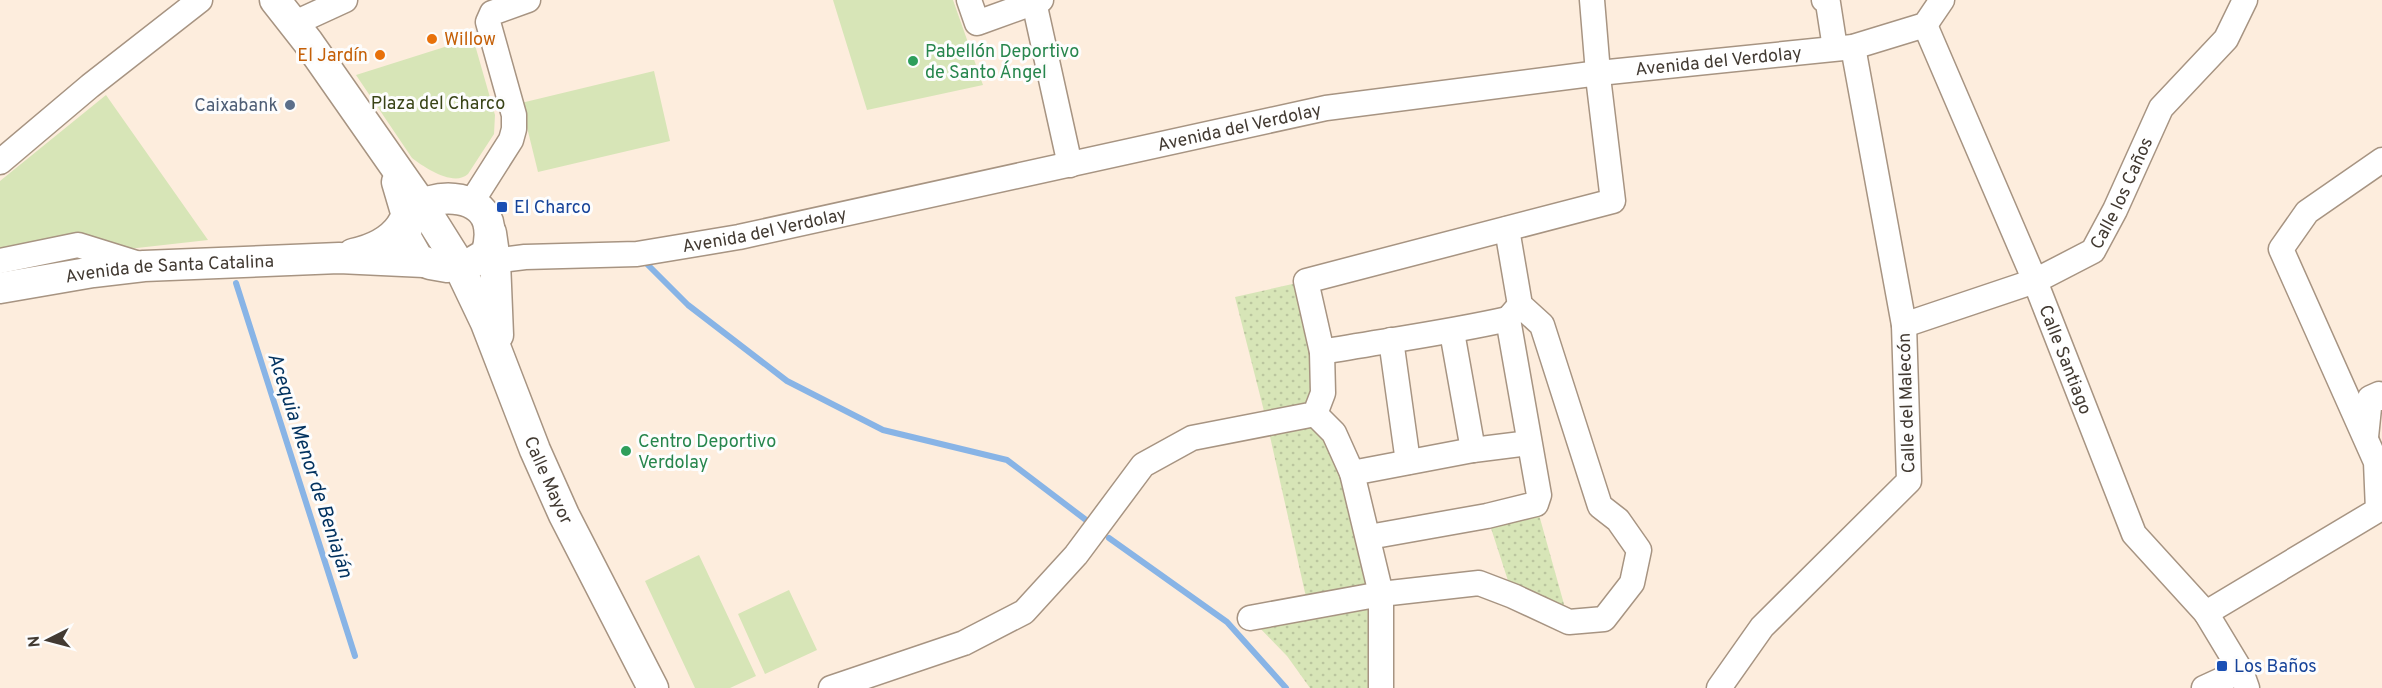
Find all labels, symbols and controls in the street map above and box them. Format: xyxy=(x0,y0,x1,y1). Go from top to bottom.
place label: Willow xyxy=(444,29,496,52)
marker: Willow xyxy=(425,32,439,46)
place label: Pabellón Deportivo de Santo Ángel xyxy=(925,41,1079,85)
street label: Avenida del Verdolay xyxy=(1634,42,1803,82)
place label: El Jardín xyxy=(297,45,368,68)
marker: El Jardín xyxy=(373,48,387,62)
marker: Pabellón Deportivo de Santo Ángel xyxy=(906,54,920,68)
park label: Plaza del Charco xyxy=(371,93,505,116)
place label: Caixabank xyxy=(194,95,278,118)
marker: Caixabank xyxy=(283,98,297,112)
street label: Avenida del Verdolay xyxy=(1155,99,1324,158)
street label: Calle los Caños xyxy=(2086,134,2159,254)
place label: El Charco xyxy=(514,197,591,220)
marker: El Charco xyxy=(495,200,509,214)
street label: Avenida del Verdolay xyxy=(681,204,849,259)
street label: Avenida de Santa Catalina xyxy=(64,251,275,290)
street label: Calle Santiago xyxy=(2033,302,2096,418)
street label: Calle del Malecón xyxy=(1894,332,1921,474)
water label: Acequia Menor de Beniaján xyxy=(260,350,358,582)
place label: Centro Deportivo Verdolay xyxy=(638,431,776,475)
street label: Calle Mayor xyxy=(518,433,577,529)
marker: Centro Deportivo Verdolay xyxy=(619,444,633,458)
north arrow xyxy=(18,610,78,670)
text: N xyxy=(25,635,46,648)
place label: Los Baños xyxy=(2234,656,2317,679)
marker: Los Baños xyxy=(2215,659,2229,673)

